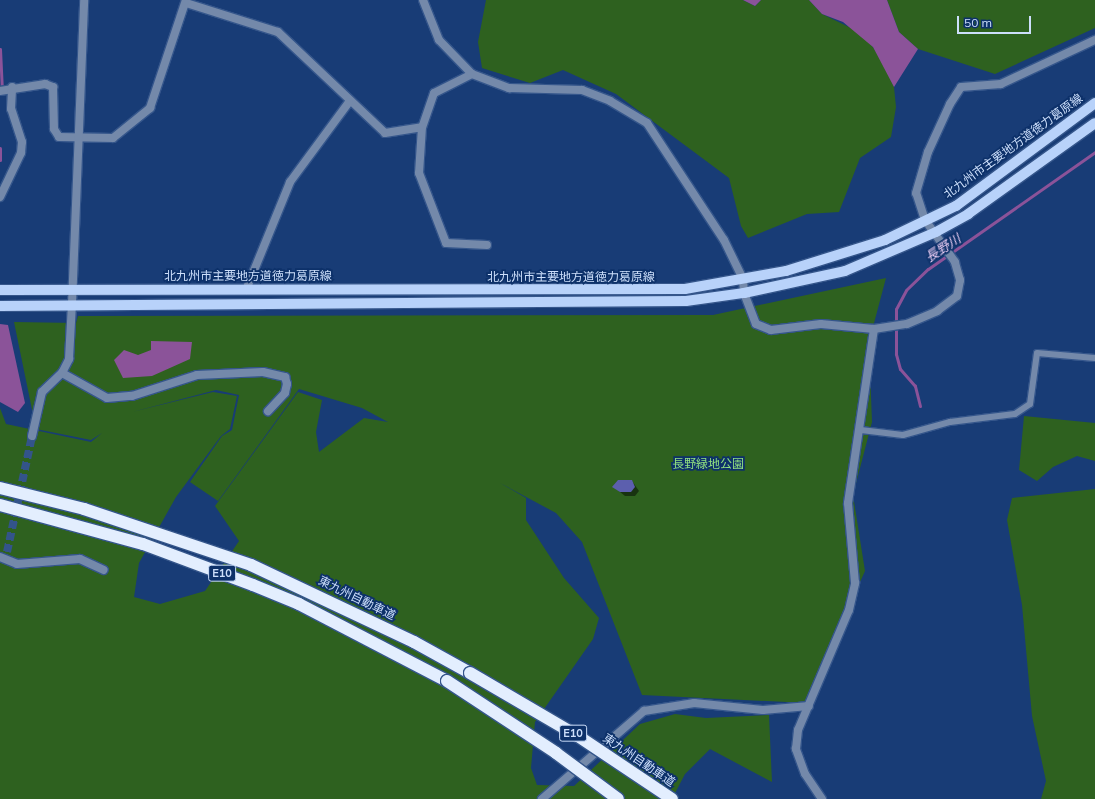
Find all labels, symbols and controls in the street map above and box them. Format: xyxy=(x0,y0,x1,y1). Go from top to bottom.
scale bar xyxy=(959,8,1033,34)
text: 50 m xyxy=(964,15,992,30)
street label: 北九州市主要地方道徳力葛原線 xyxy=(941,91,1085,201)
water label: 長野川 xyxy=(922,231,964,265)
street label: 北九州市主要地方道徳力葛原線 xyxy=(164,269,332,283)
street label: 北九州市主要地方道徳力葛原線 xyxy=(487,270,655,284)
park label: 長野緑地公園 xyxy=(672,457,744,471)
road number: E10 xyxy=(208,564,236,582)
street label: 東九州自動車道 xyxy=(316,573,398,623)
road number: E10 xyxy=(559,724,587,742)
street label: 東九州自動車道 xyxy=(600,731,678,789)

